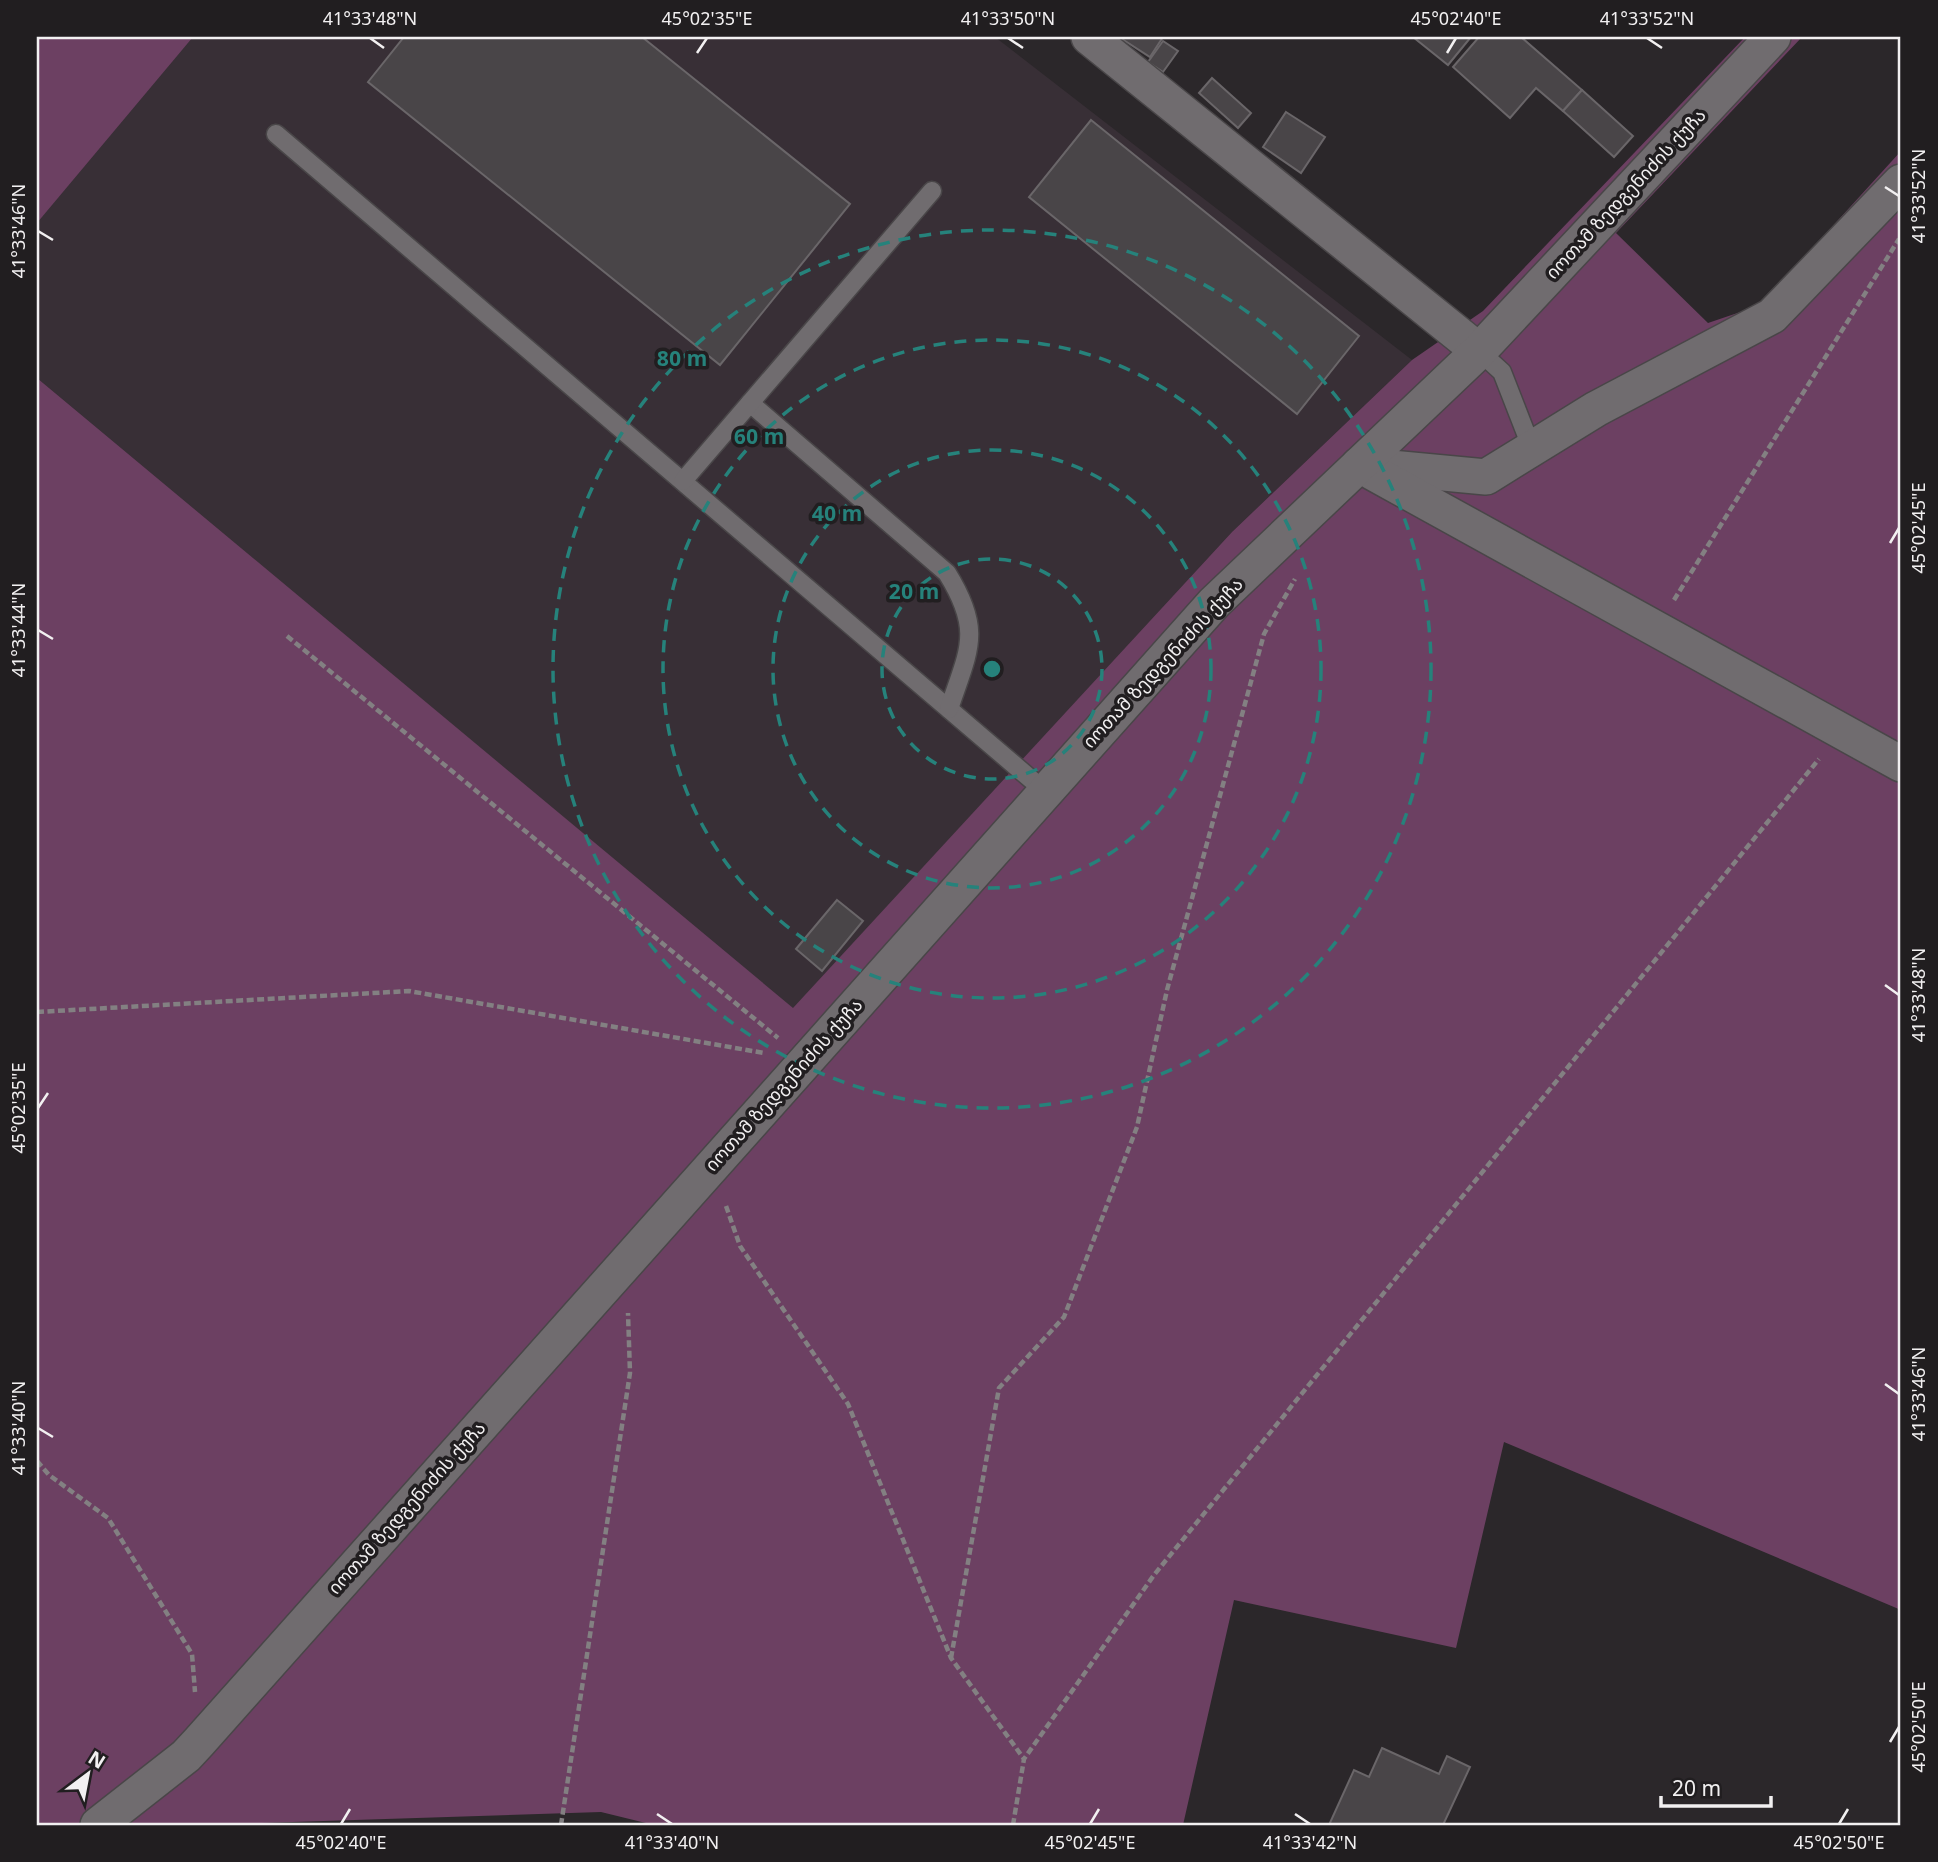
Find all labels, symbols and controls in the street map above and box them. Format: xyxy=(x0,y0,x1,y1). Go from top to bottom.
text: 41°33'48"N xyxy=(323,6,417,30)
text: 45°02'35"E xyxy=(662,6,752,30)
text: 41°33'50"N xyxy=(961,6,1055,30)
text: 45°02'40"E xyxy=(1411,6,1501,30)
text: 41°33'52"N xyxy=(1600,6,1694,30)
street label: იოთამ ზედგენიძის ქუჩა xyxy=(1540,103,1711,284)
text: 41°33'52"N xyxy=(1906,149,1930,243)
text: 41°33'46"N xyxy=(6,184,30,278)
text: 80 m xyxy=(657,344,707,372)
text: 60 m xyxy=(734,422,784,450)
text: 45°02'45"E xyxy=(1906,483,1930,573)
text: 40 m xyxy=(812,499,862,527)
street label: იოთამ ზედგენიძის ქუჩა xyxy=(1077,572,1248,753)
text: 20 m xyxy=(889,577,939,605)
text: 41°33'44"N xyxy=(6,583,30,677)
centre of rings xyxy=(980,657,1004,681)
text: 41°33'48"N xyxy=(1906,948,1930,1042)
street label: იოთამ ზედგენიძის ქუჩა xyxy=(699,993,867,1176)
text: 45°02'35"E xyxy=(6,1063,30,1153)
text: 41°33'46"N xyxy=(1906,1347,1930,1441)
text: 41°33'40"N xyxy=(6,1381,30,1475)
street label: იოთამ ზედგენიძის ქუჩა xyxy=(322,1416,490,1599)
text: 45°02'50"E xyxy=(1906,1682,1930,1772)
north arrow xyxy=(52,1740,122,1810)
text: N xyxy=(84,1745,110,1775)
scale bar xyxy=(1661,1764,1772,1808)
text: 20 m xyxy=(1672,1774,1721,1802)
text: 45°02'40"E xyxy=(296,1830,386,1854)
text: 41°33'40"N xyxy=(625,1830,719,1854)
text: 45°02'45"E xyxy=(1045,1830,1135,1854)
text: 41°33'42"N xyxy=(1263,1830,1357,1854)
text: 45°02'50"E xyxy=(1794,1830,1884,1854)

